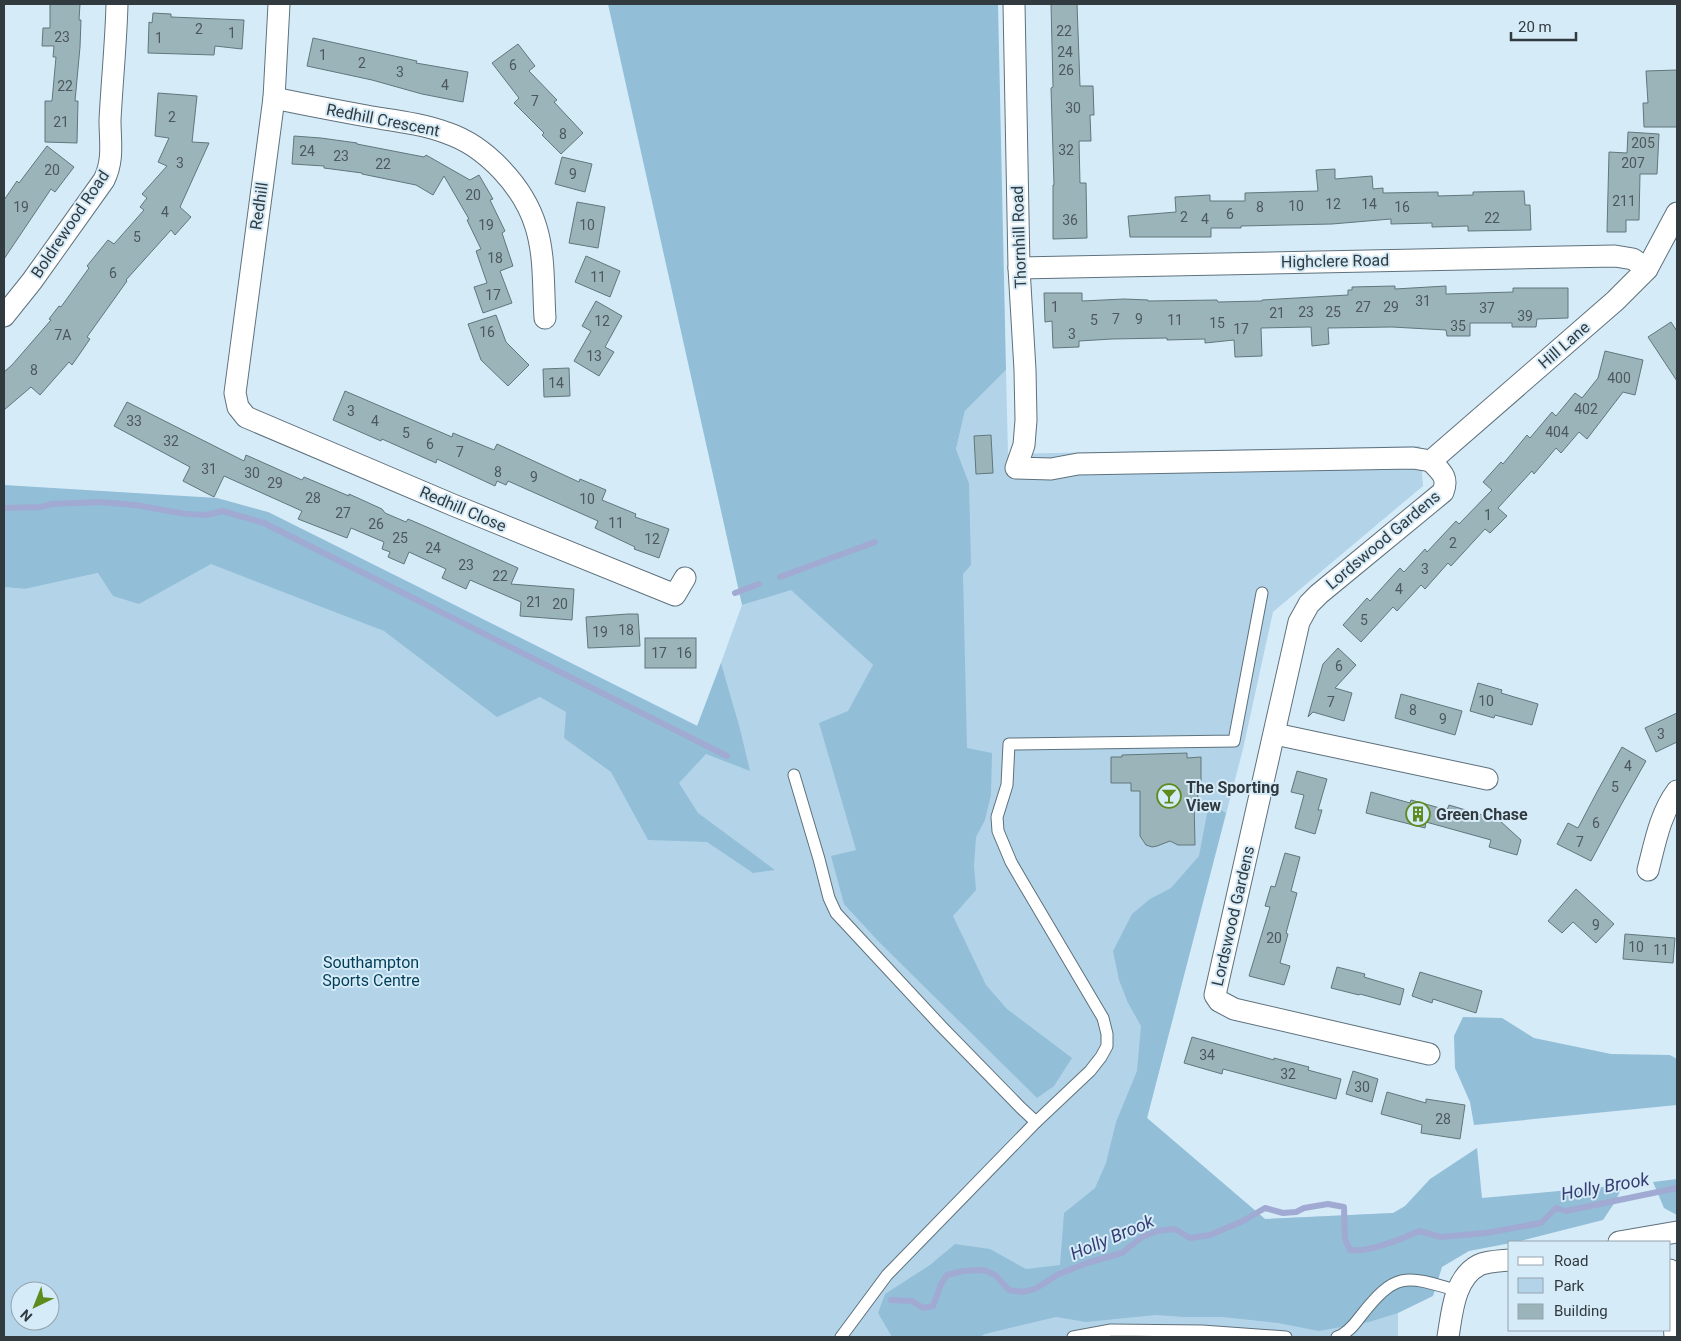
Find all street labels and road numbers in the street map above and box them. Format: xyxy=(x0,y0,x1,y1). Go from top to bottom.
street label: Redhill Crescent xyxy=(325,100,441,140)
street label: Boldrewood Road xyxy=(27,167,113,281)
street label: Redhill xyxy=(246,181,272,231)
street label: Thornhill Road xyxy=(1008,185,1030,289)
street label: Highclere Road xyxy=(1281,251,1389,271)
street label: Hill Lane xyxy=(1534,318,1594,372)
street label: Redhill Close xyxy=(417,482,509,536)
street label: Lordswood Gardens xyxy=(1322,487,1444,593)
street label: Lordswood Gardens xyxy=(1208,844,1258,988)

